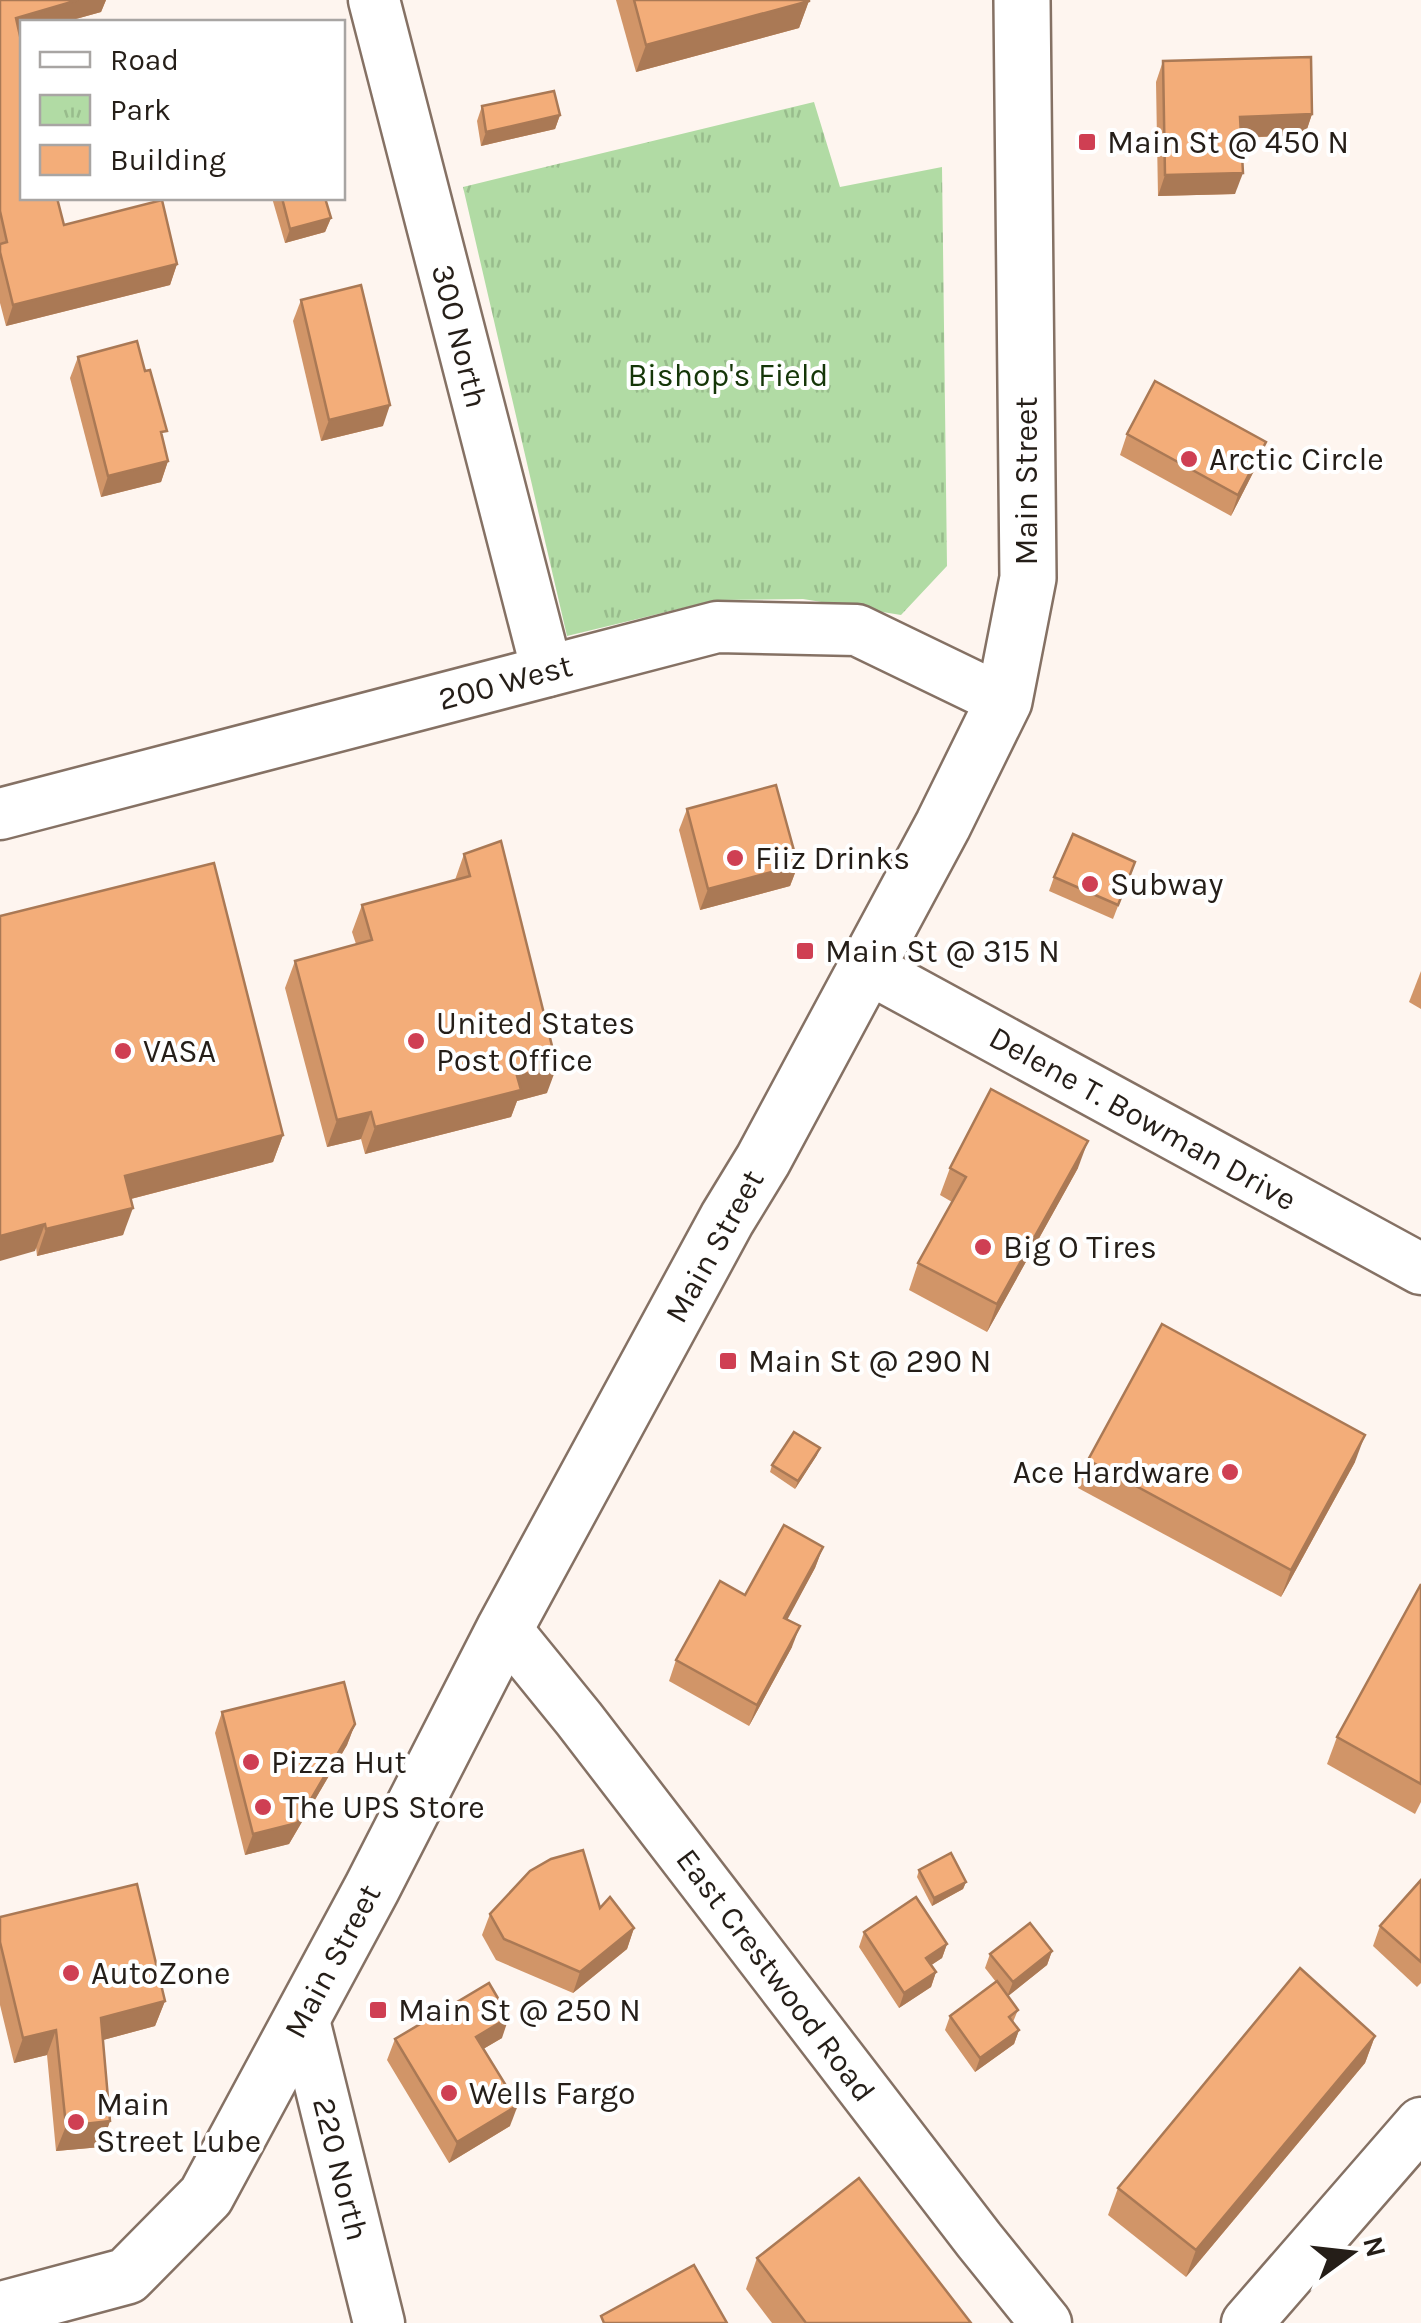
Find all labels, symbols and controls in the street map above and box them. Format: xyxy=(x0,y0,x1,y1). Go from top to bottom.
legend xyxy=(20,20,345,200)
text: Road xyxy=(110,42,179,78)
text: Park xyxy=(110,92,171,128)
place label: Main St @ 450 N xyxy=(1107,124,1349,161)
marker: Main St @ 450 N xyxy=(1076,131,1098,153)
text: Building xyxy=(110,142,226,178)
street label: 300 North xyxy=(424,260,495,412)
park label: Bishop's Field xyxy=(627,357,829,394)
street label: Main Street xyxy=(1008,396,1045,566)
place label: Arctic Circle xyxy=(1209,441,1384,478)
marker: Arctic Circle xyxy=(1178,448,1200,470)
street label: 200 West xyxy=(434,647,576,718)
place label: Fiiz Drinks xyxy=(755,840,910,877)
marker: Fiiz Drinks xyxy=(724,847,746,869)
place label: Subway xyxy=(1110,866,1223,903)
marker: Subway xyxy=(1079,873,1101,895)
place label: Main St @ 315 N xyxy=(825,933,1060,970)
marker: Main St @ 315 N xyxy=(794,940,816,962)
place label: United States Post Office xyxy=(436,1005,635,1079)
street label: Delene T. Bowman Drive xyxy=(983,1019,1303,1218)
marker: United States Post Office xyxy=(405,1030,427,1052)
place label: VASA xyxy=(143,1033,216,1070)
marker: VASA xyxy=(112,1040,134,1062)
street label: Main Street xyxy=(657,1163,772,1329)
place label: Big O Tires xyxy=(1003,1229,1157,1266)
marker: Big O Tires xyxy=(972,1236,994,1258)
place label: Main St @ 290 N xyxy=(748,1343,991,1380)
marker: Main St @ 290 N xyxy=(717,1350,739,1372)
place label: Ace Hardware xyxy=(1013,1454,1210,1491)
marker: Ace Hardware xyxy=(1219,1461,1241,1483)
place label: Pizza Hut xyxy=(271,1744,407,1781)
marker: Pizza Hut xyxy=(240,1751,262,1773)
place label: The UPS Store xyxy=(283,1789,485,1826)
marker: The UPS Store xyxy=(252,1796,274,1818)
street label: East Crestwood Road xyxy=(668,1842,883,2109)
street label: Main Street xyxy=(276,1878,388,2045)
place label: AutoZone xyxy=(91,1955,230,1992)
marker: AutoZone xyxy=(60,1962,82,1984)
place label: Main St @ 250 N xyxy=(398,1992,641,2029)
marker: Main St @ 250 N xyxy=(367,1999,389,2021)
place label: Wells Fargo xyxy=(469,2075,636,2112)
marker: Wells Fargo xyxy=(438,2082,460,2104)
place label: Main Street Lube xyxy=(96,2086,261,2160)
street label: 220 North xyxy=(305,2094,376,2244)
marker: Main Street Lube xyxy=(65,2111,87,2133)
north arrow xyxy=(1301,2203,1401,2303)
text: N xyxy=(1356,2233,1393,2261)

